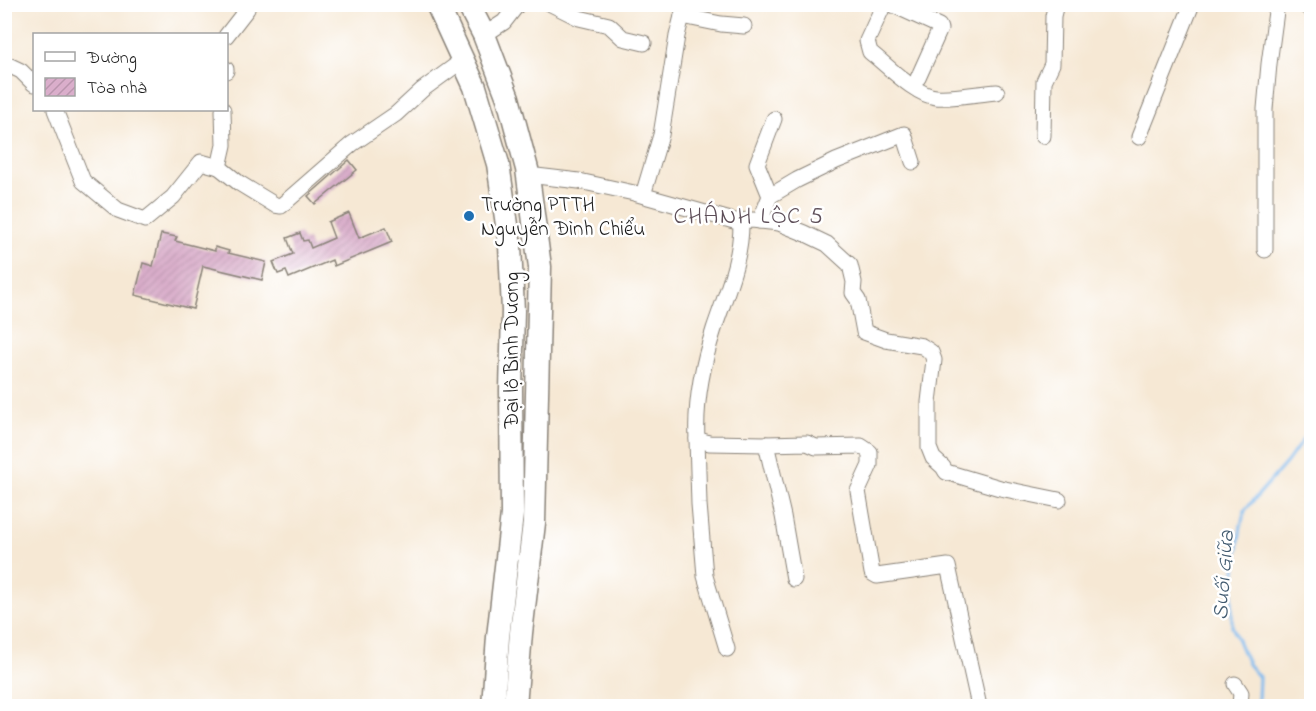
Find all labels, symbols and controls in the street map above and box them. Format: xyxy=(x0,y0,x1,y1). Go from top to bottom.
legend xyxy=(33,33,228,111)
text: Đường xyxy=(86,46,137,73)
text: Tòa nhà xyxy=(87,76,147,102)
place label: Trường PTTH Nguyễn Đình Chiểu xyxy=(481,191,645,247)
district label: CHÁNH LỘC 5 xyxy=(674,200,824,235)
marker: Trường PTTH Nguyễn Đình Chiểu xyxy=(462,209,476,223)
street label: Đại lộ Bình Dương xyxy=(498,272,530,429)
water label: Suối Giữa xyxy=(1206,528,1244,621)

